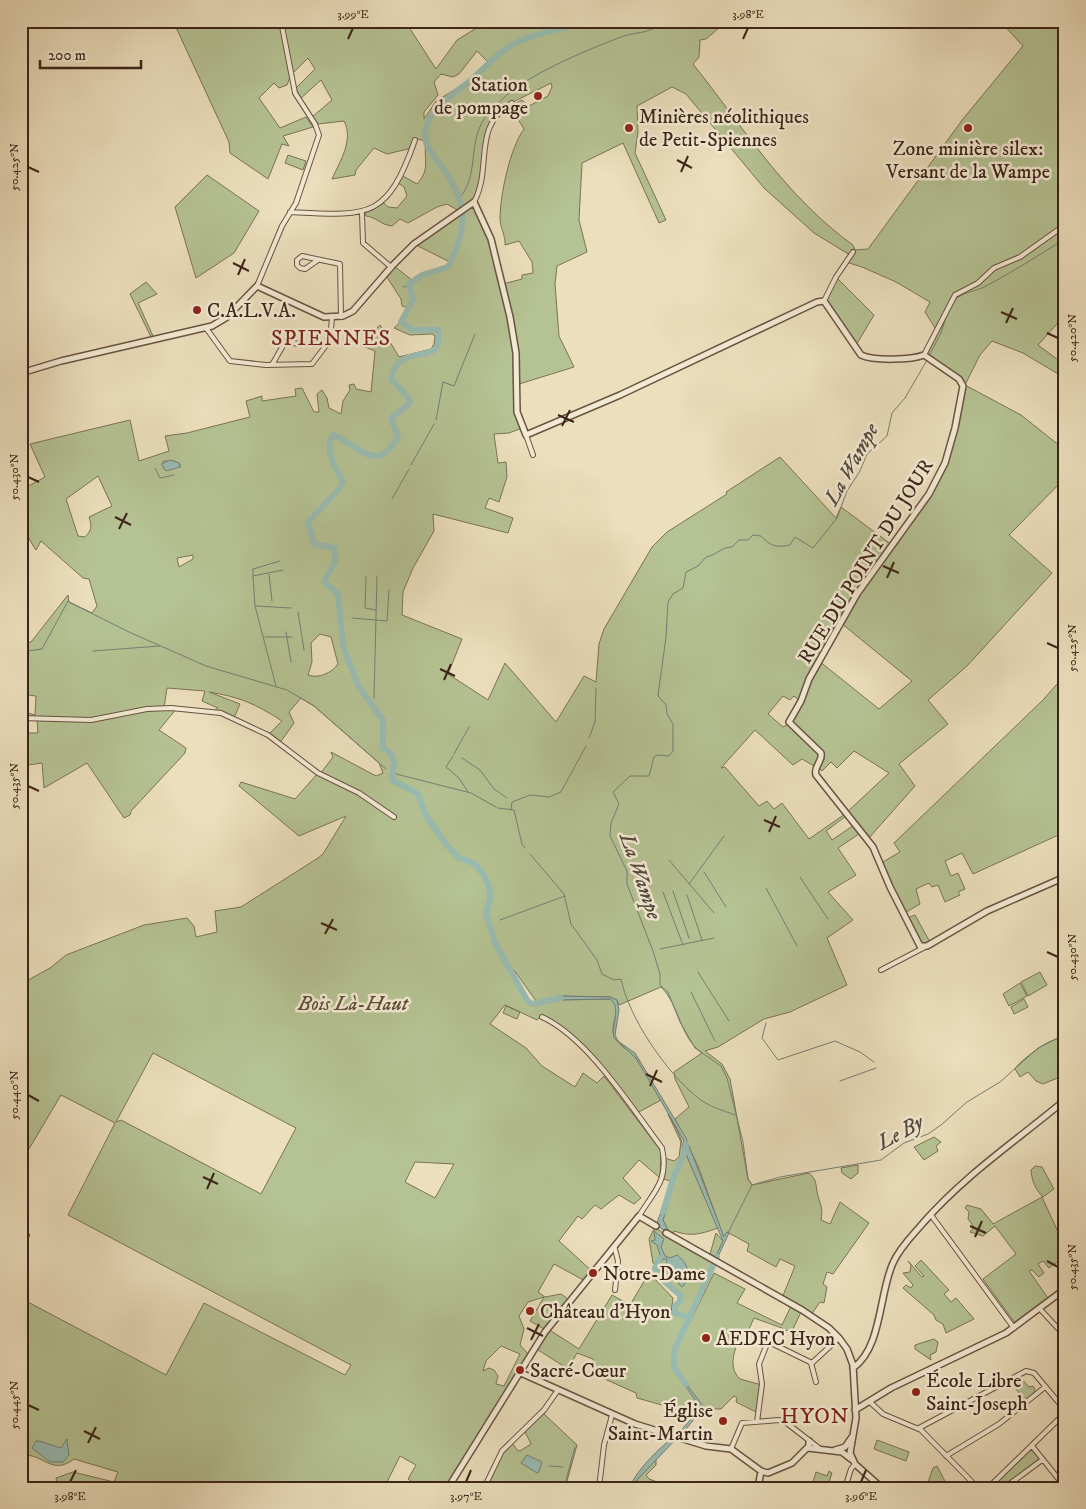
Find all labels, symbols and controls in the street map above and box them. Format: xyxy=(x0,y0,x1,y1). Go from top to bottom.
text: 3.99°E xyxy=(337,7,369,22)
text: 3.98°E xyxy=(732,7,764,22)
scale bar xyxy=(40,38,141,70)
text: 200 m xyxy=(48,46,86,65)
place label: Station de pompage xyxy=(434,73,529,121)
marker: Station de pompage xyxy=(532,90,544,102)
place label: Minières néolithiques de Petit-Spiennes xyxy=(639,105,809,153)
marker: Minières néolithiques de Petit-Spiennes xyxy=(623,122,635,134)
marker: Zone minière silex: Versant de la Wampe xyxy=(962,122,974,134)
place label: Zone minière silex: Versant de la Wampe xyxy=(885,137,1050,185)
text: 50.425°N xyxy=(7,143,22,191)
place label: C.A.L.V.A. xyxy=(207,299,296,324)
marker: C.A.L.V.A. xyxy=(191,304,203,316)
text: 50.420°N xyxy=(1065,314,1080,362)
district label: SPIENNES xyxy=(271,325,391,352)
water label: La Wampe xyxy=(818,418,885,511)
text: 50.430°N xyxy=(7,453,22,500)
street label: RUE DU POINT DU JOUR xyxy=(793,455,939,669)
text: 50.425°N xyxy=(1065,624,1080,672)
text: 50.435°N xyxy=(7,763,22,809)
water label: La Wampe xyxy=(613,829,667,924)
text: 50.430°N xyxy=(1065,933,1080,980)
park label: Bois Là-Haut xyxy=(297,992,410,1017)
text: 50.440°N xyxy=(7,1070,22,1120)
water label: Le By xyxy=(872,1109,930,1157)
text: 50.435°N xyxy=(1065,1244,1080,1290)
place label: Notre-Dame xyxy=(603,1262,706,1287)
marker: Notre-Dame xyxy=(587,1267,599,1279)
place label: Château d'Hyon xyxy=(540,1300,671,1325)
marker: Château d'Hyon xyxy=(524,1305,536,1317)
place label: AEDEC Hyon xyxy=(716,1327,836,1352)
marker: AEDEC Hyon xyxy=(700,1332,712,1344)
place label: Sacré-Cœur xyxy=(530,1359,627,1384)
marker: Sacré-Cœur xyxy=(514,1364,526,1376)
place label: École Libre Saint-Joseph xyxy=(926,1369,1028,1417)
text: 50.445°N xyxy=(7,1380,22,1429)
marker: École Libre Saint-Joseph xyxy=(910,1386,922,1398)
place label: Église Saint-Martin xyxy=(608,1399,714,1447)
district label: HYON xyxy=(780,1403,850,1430)
marker: Église Saint-Martin xyxy=(717,1415,729,1427)
text: 3.98°E xyxy=(54,1489,86,1504)
text: 3.97°E xyxy=(450,1489,482,1504)
text: 3.96°E xyxy=(845,1489,877,1504)

